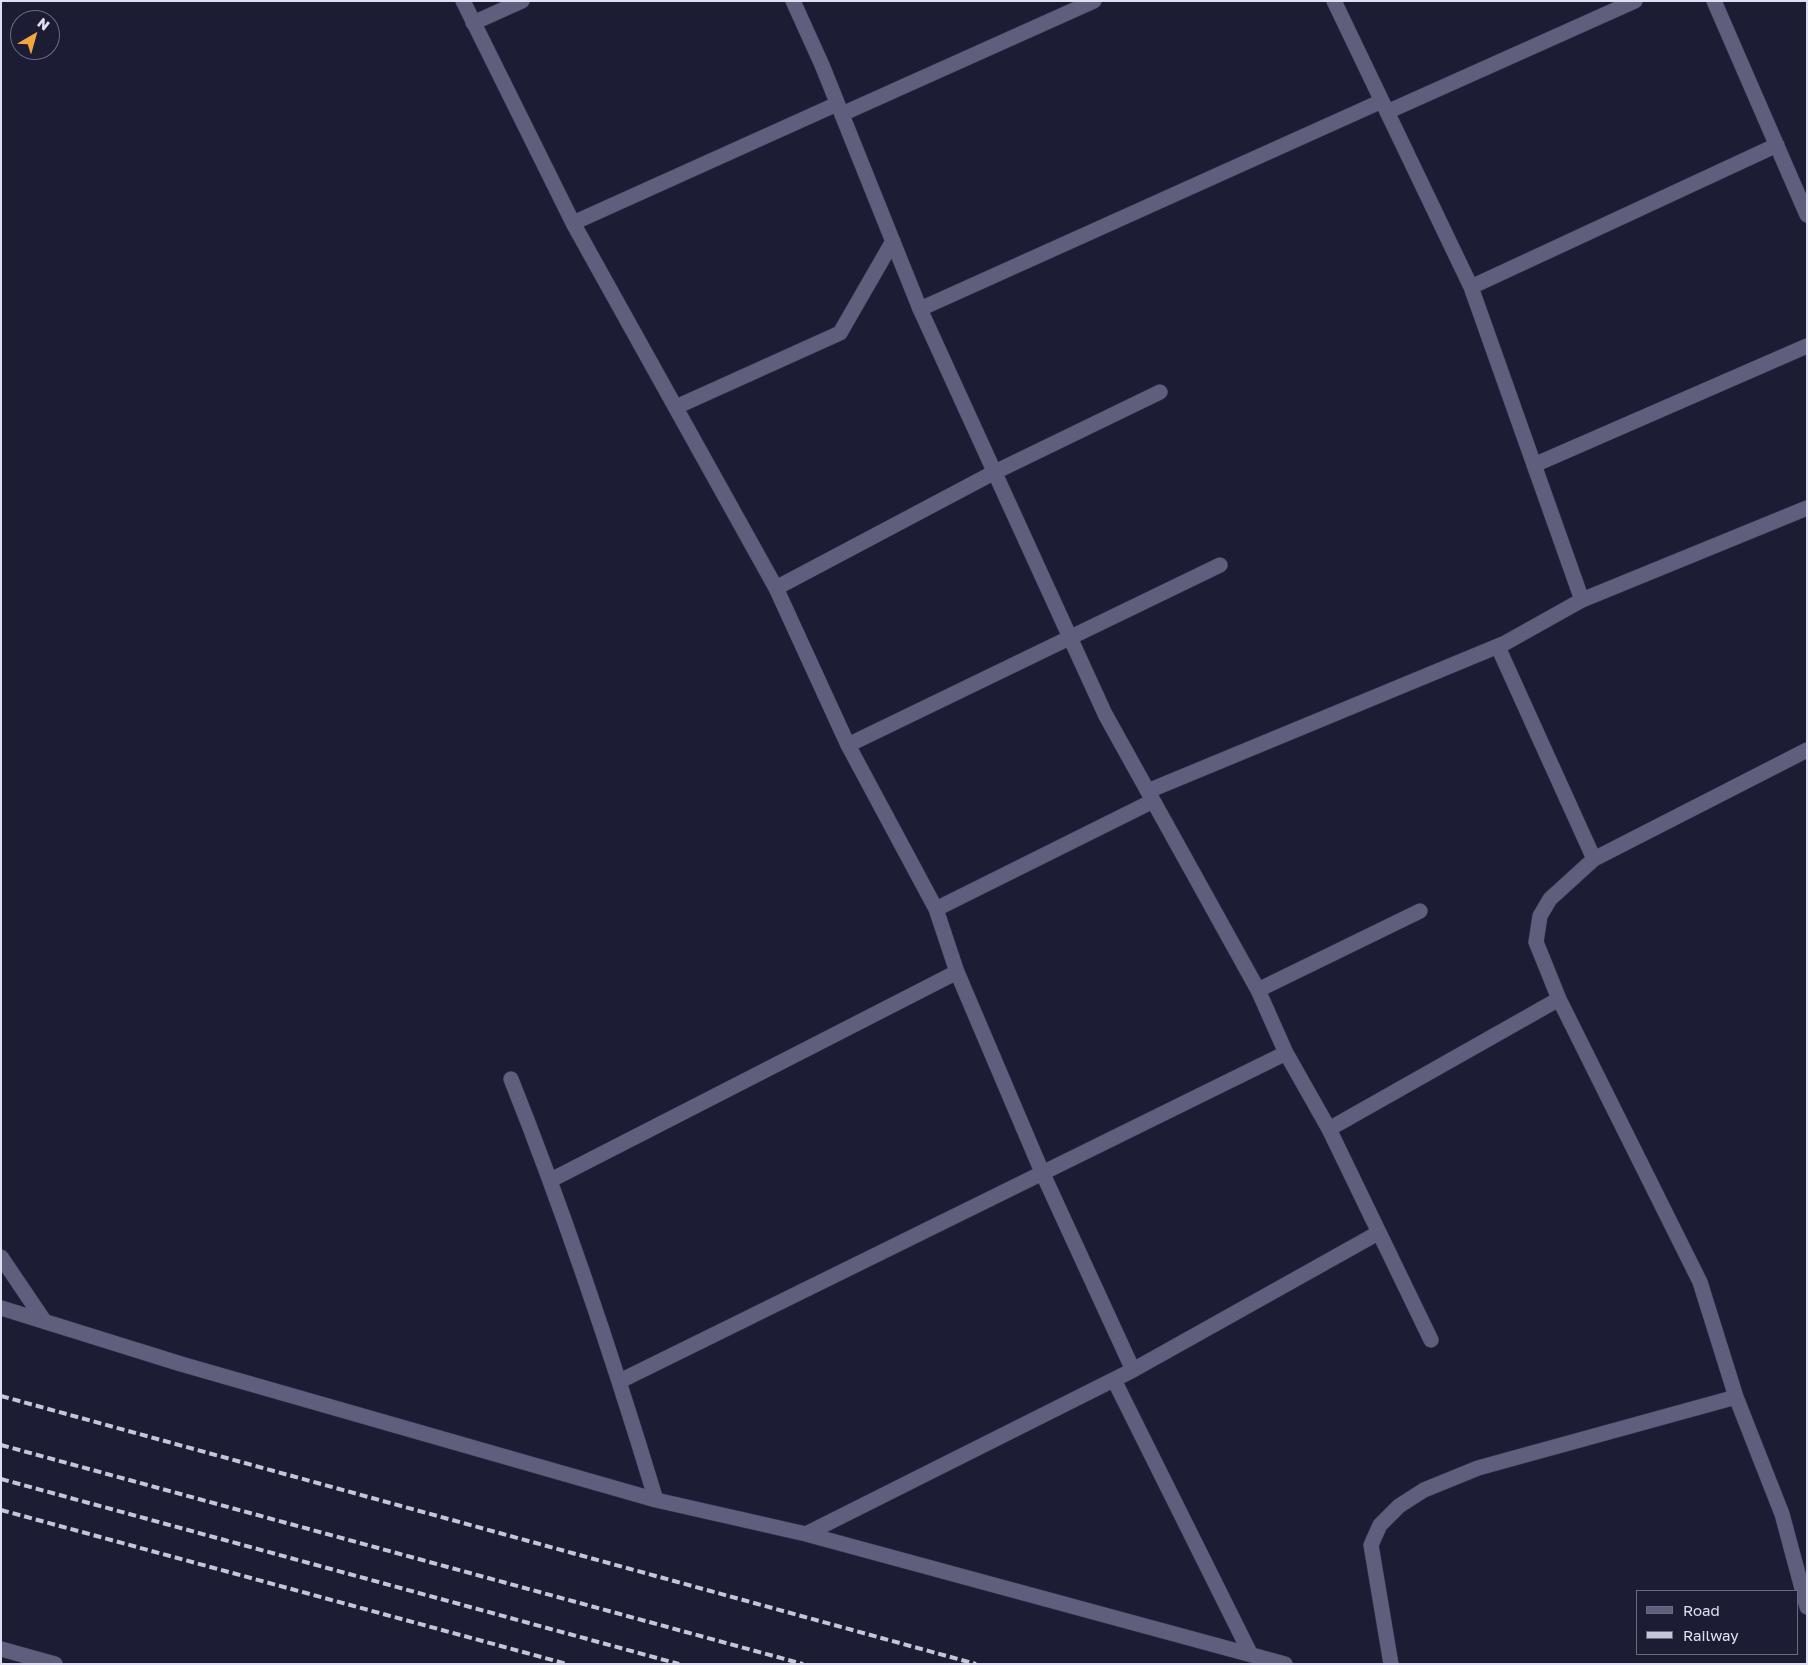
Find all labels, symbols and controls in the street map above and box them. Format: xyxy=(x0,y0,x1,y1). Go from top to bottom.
north arrow xyxy=(10,10,60,60)
text: N xyxy=(34,14,53,34)
legend xyxy=(1636,1590,1798,1655)
text: Road xyxy=(1683,1601,1720,1619)
text: Railway xyxy=(1683,1626,1739,1644)

